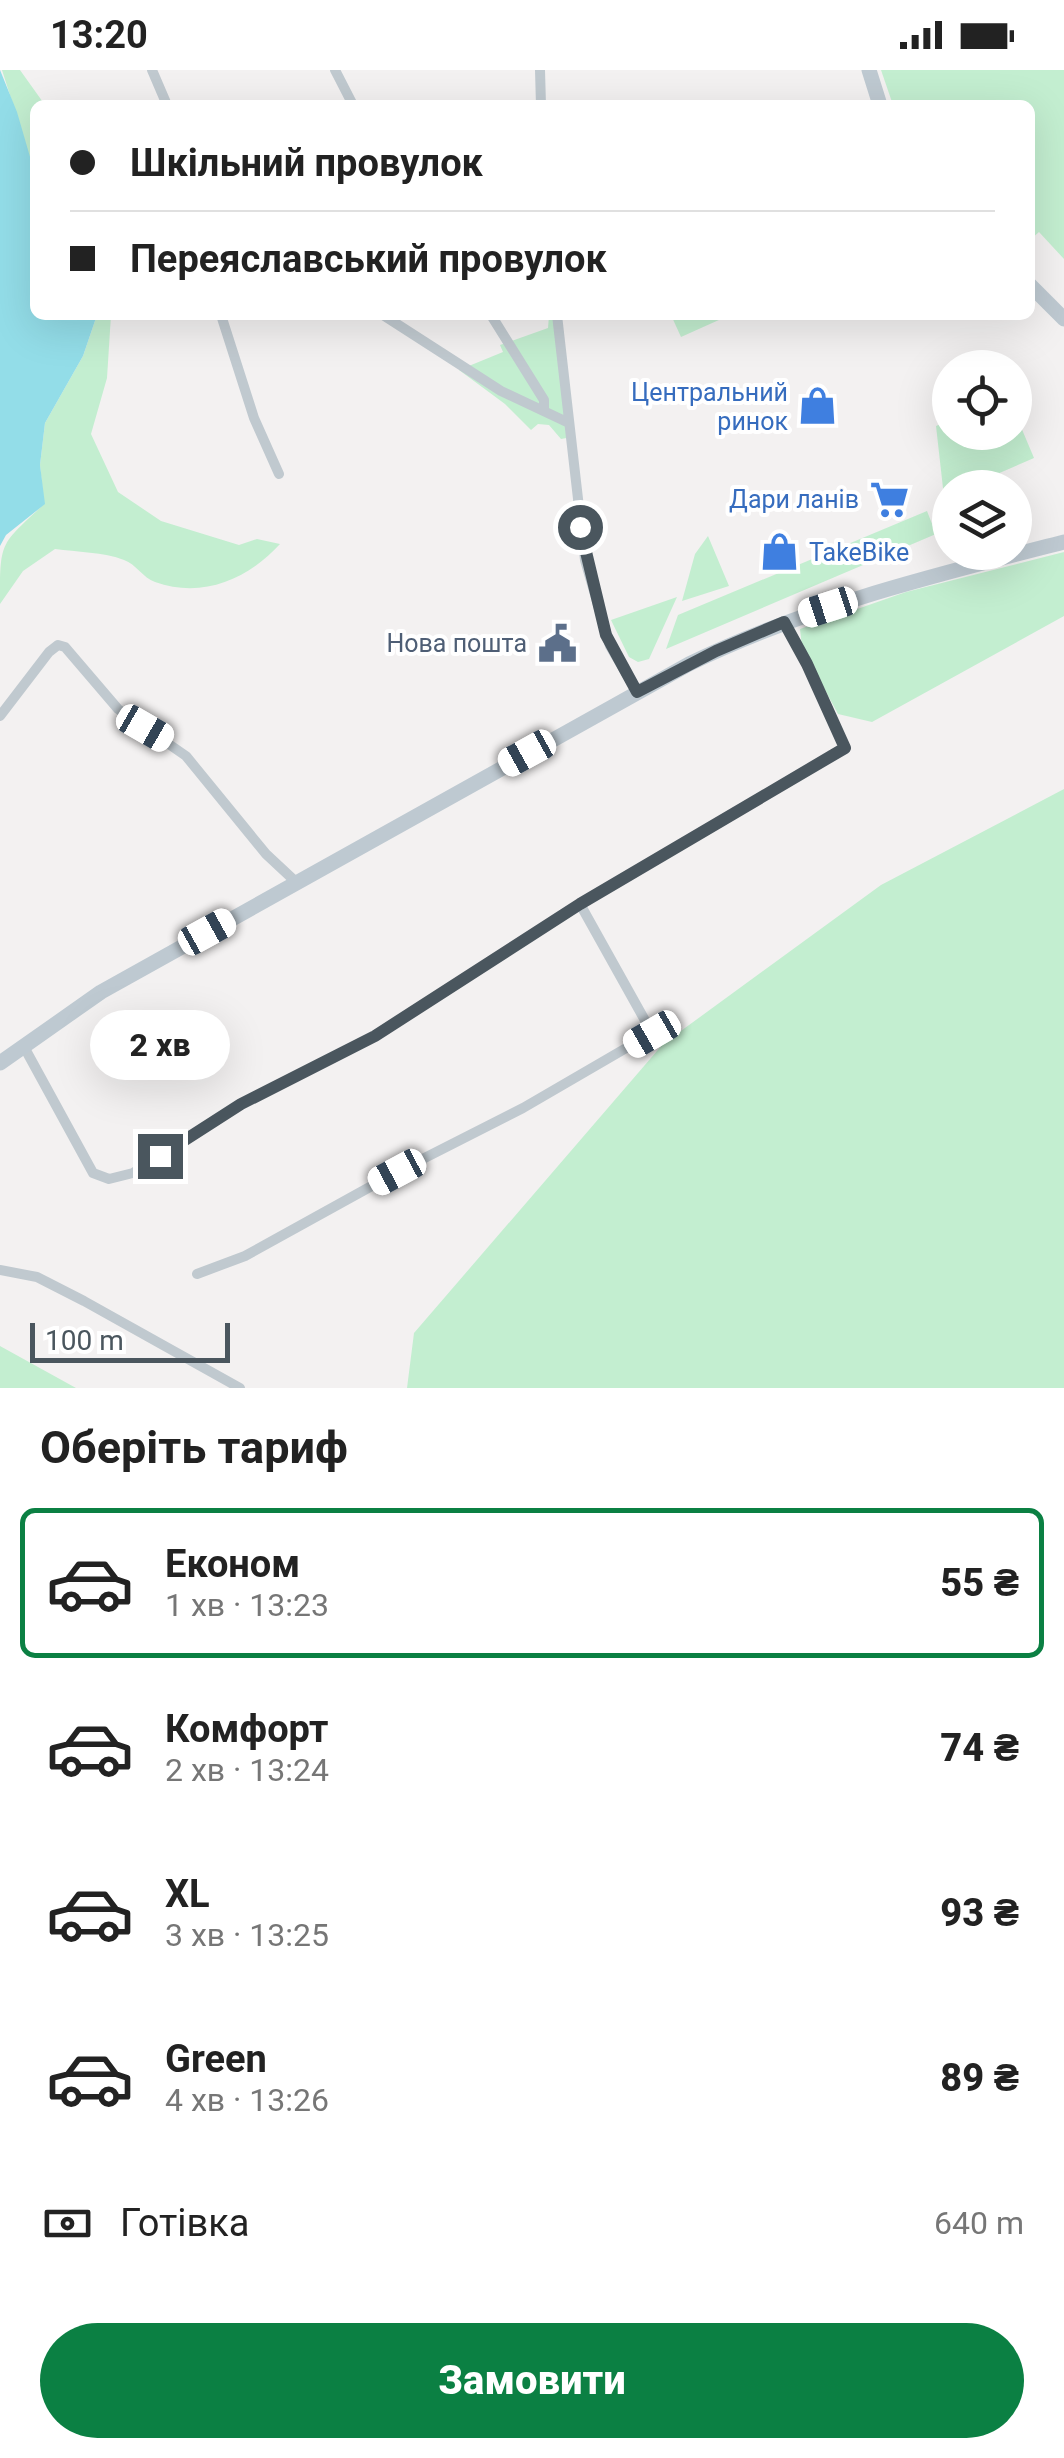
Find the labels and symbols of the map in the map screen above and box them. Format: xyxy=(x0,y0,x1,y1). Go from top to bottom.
place label: Центральний ринок xyxy=(631,378,788,436)
shop icon: Центральний ринок xyxy=(797,385,839,427)
supermarket icon: Дари ланів xyxy=(868,478,910,520)
place label: Дари ланів xyxy=(729,485,859,514)
route start xyxy=(558,505,603,550)
shop icon: TakeBike xyxy=(758,531,800,573)
place label: TakeBike xyxy=(809,538,909,567)
car xyxy=(795,583,861,631)
public building icon: Нова пошта xyxy=(536,622,578,664)
place label: Нова пошта xyxy=(386,629,527,658)
car xyxy=(112,700,178,756)
car xyxy=(493,725,561,781)
car xyxy=(173,904,241,960)
car xyxy=(619,1006,685,1062)
callout: 2 хв xyxy=(90,1011,230,1081)
route end xyxy=(138,1134,183,1179)
car xyxy=(363,1145,431,1199)
scale bar xyxy=(30,1318,230,1362)

